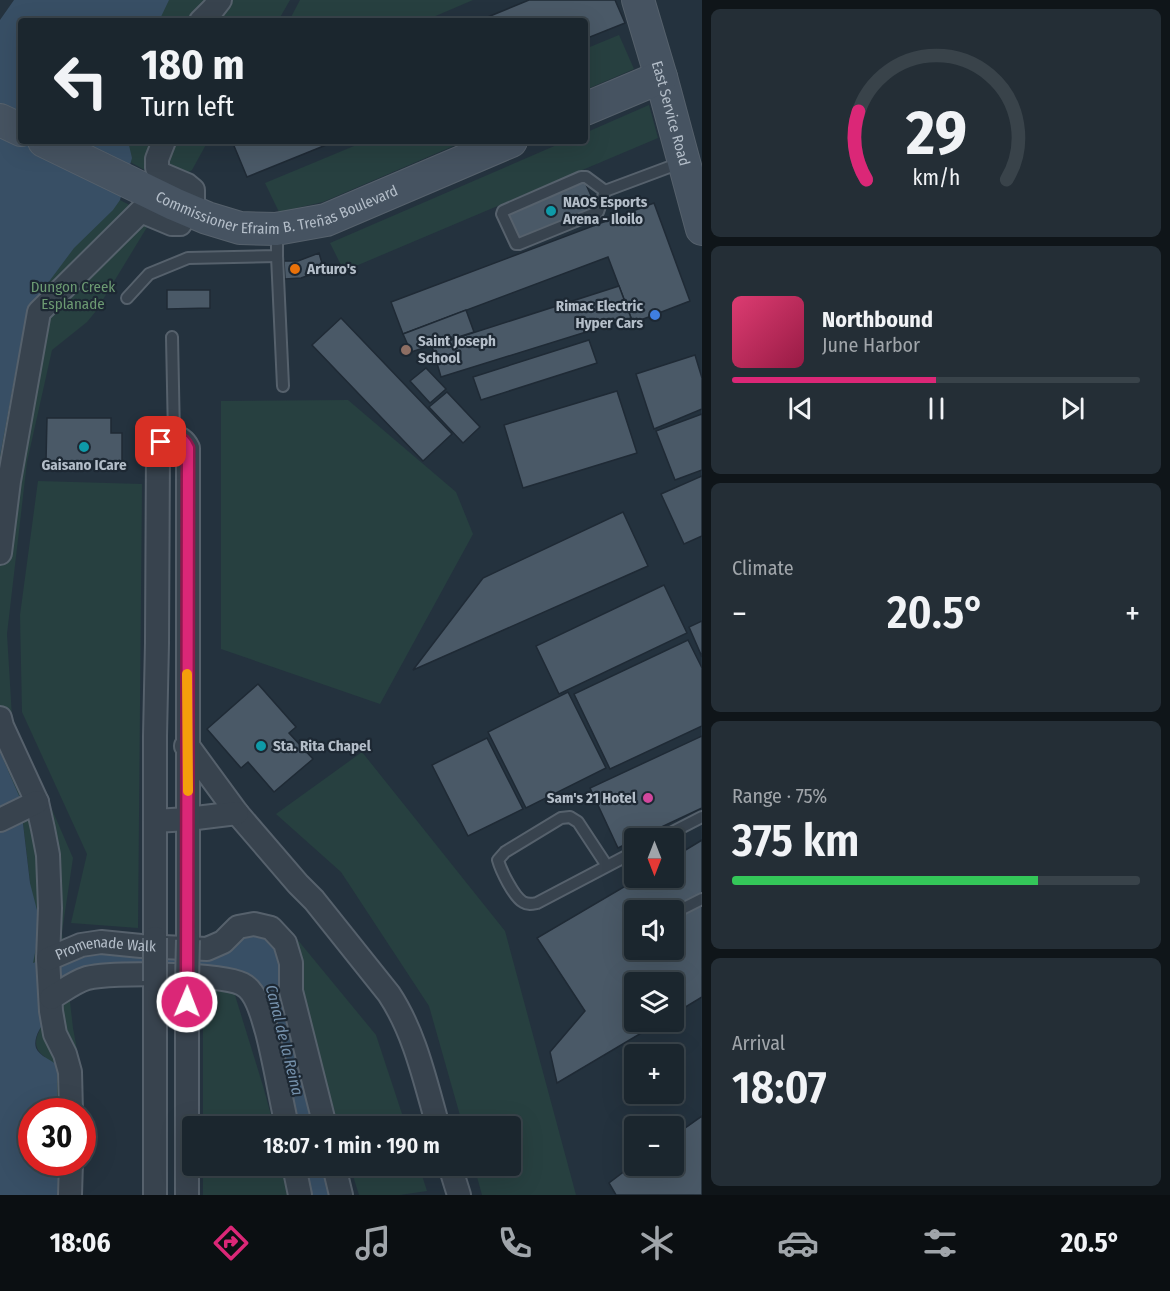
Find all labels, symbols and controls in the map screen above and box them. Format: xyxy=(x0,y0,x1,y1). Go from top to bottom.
text: 180 m xyxy=(141,40,245,90)
icon: left xyxy=(42,42,120,120)
street label: East Service Road xyxy=(648,59,694,168)
text: Turn left xyxy=(141,91,234,123)
text: 29 xyxy=(905,96,966,171)
text: km/h xyxy=(912,165,960,191)
street label: Commissioner Efraim B. Treñas Boulevard xyxy=(149,178,403,200)
text: Commissioner Efraim B. Treñas Boulevard xyxy=(153,181,401,238)
place label: NAOS Esports Arena - Iloilo xyxy=(562,193,648,228)
marker: NAOS Esports Arena - Iloilo xyxy=(544,204,558,218)
place label: Arturo's xyxy=(306,260,357,278)
marker: Arturo's xyxy=(288,262,302,276)
park label: Dungon Creek Esplanade xyxy=(31,278,115,313)
place label: Rimac Electric Hyper Cars xyxy=(556,297,643,332)
text: Northbound xyxy=(822,306,933,333)
marker: Rimac Electric Hyper Cars xyxy=(648,308,662,322)
place label: Saint Joseph School xyxy=(418,332,496,367)
text: June Harbor xyxy=(822,333,920,357)
marker: Saint Joseph School xyxy=(399,343,413,357)
icon: previous xyxy=(784,392,817,425)
icon: pause xyxy=(920,392,953,425)
icon: next xyxy=(1056,392,1089,425)
pin xyxy=(135,416,186,467)
icon: arrive xyxy=(144,425,177,458)
marker: Gaisano ICare xyxy=(77,440,91,454)
place label: Gaisano ICare xyxy=(41,456,127,474)
text: Climate xyxy=(732,556,794,580)
text: 20.5° xyxy=(887,586,985,640)
text: − xyxy=(732,594,747,634)
text: + xyxy=(1125,594,1140,634)
place label: Sta. Rita Chapel xyxy=(273,737,372,755)
marker: Sta. Rita Chapel xyxy=(254,739,268,753)
text: Range · 75% xyxy=(732,784,827,808)
place label: Sam's 21 Hotel xyxy=(547,789,637,807)
marker: Sam's 21 Hotel xyxy=(641,791,655,805)
text: 375 km xyxy=(732,814,860,868)
north arrow xyxy=(624,828,684,888)
map controls xyxy=(624,828,684,1176)
button: sound xyxy=(624,900,684,960)
street label: Promenade Walk xyxy=(53,933,156,964)
position arrow xyxy=(155,970,219,1034)
button: layers xyxy=(624,972,684,1032)
water label: Canal de la Reina xyxy=(262,983,307,1097)
text: Arrival xyxy=(732,1031,785,1055)
button: + xyxy=(624,1044,684,1104)
text: 18:07 xyxy=(732,1061,827,1115)
speed limit sign: 30 xyxy=(18,1098,96,1176)
button: − xyxy=(624,1116,684,1176)
text: 18:07 · 1 min · 190 m xyxy=(263,1132,440,1159)
icon: directions xyxy=(210,1222,252,1264)
icon: music xyxy=(352,1222,394,1264)
icon: phone xyxy=(494,1222,536,1264)
icon: climate xyxy=(636,1222,678,1264)
icon: car xyxy=(777,1222,819,1264)
icon: filters xyxy=(919,1222,961,1264)
text: 18:06 xyxy=(50,1227,111,1259)
text: 20.5° xyxy=(1061,1227,1120,1259)

